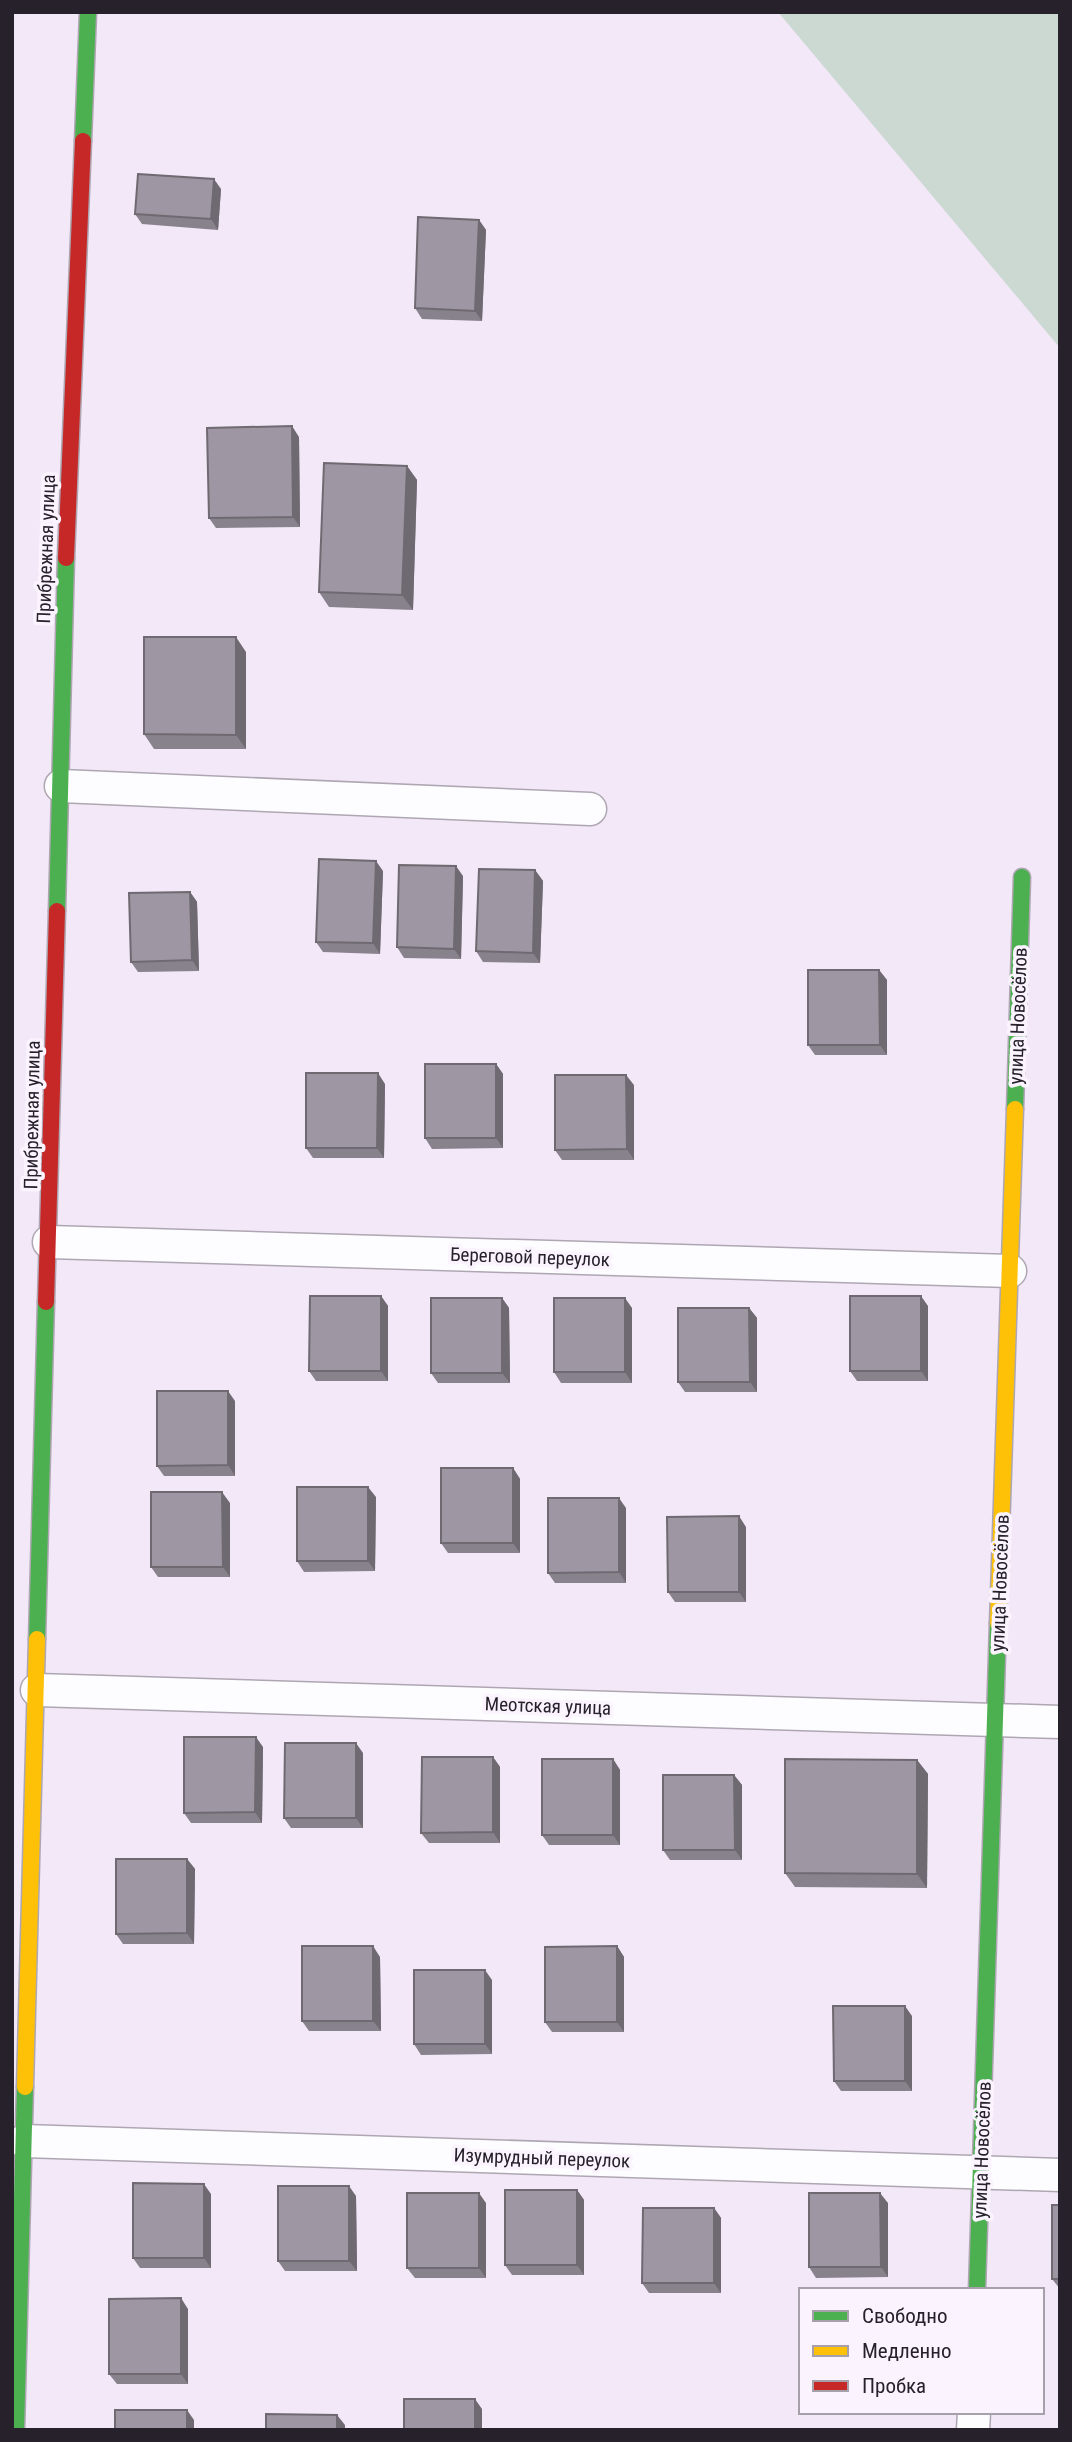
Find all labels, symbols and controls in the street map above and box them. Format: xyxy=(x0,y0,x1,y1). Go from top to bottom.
street label: Прибрежная улица xyxy=(32,474,60,624)
street label: улица Новосёлов xyxy=(1004,947,1032,1085)
street label: Прибрежная улица xyxy=(19,1040,45,1190)
street label: Береговой переулок xyxy=(450,1243,610,1271)
street label: улица Новосёлов xyxy=(986,1514,1014,1652)
street label: Меотская улица xyxy=(484,1692,612,1720)
street label: улица Новосёлов xyxy=(968,2081,996,2219)
street label: Изумрудный переулок xyxy=(453,2143,631,2173)
legend xyxy=(799,2288,1044,2414)
text: Свободно xyxy=(862,2304,948,2328)
text: Медленно xyxy=(862,2339,951,2363)
text: Пробка xyxy=(862,2374,926,2398)

